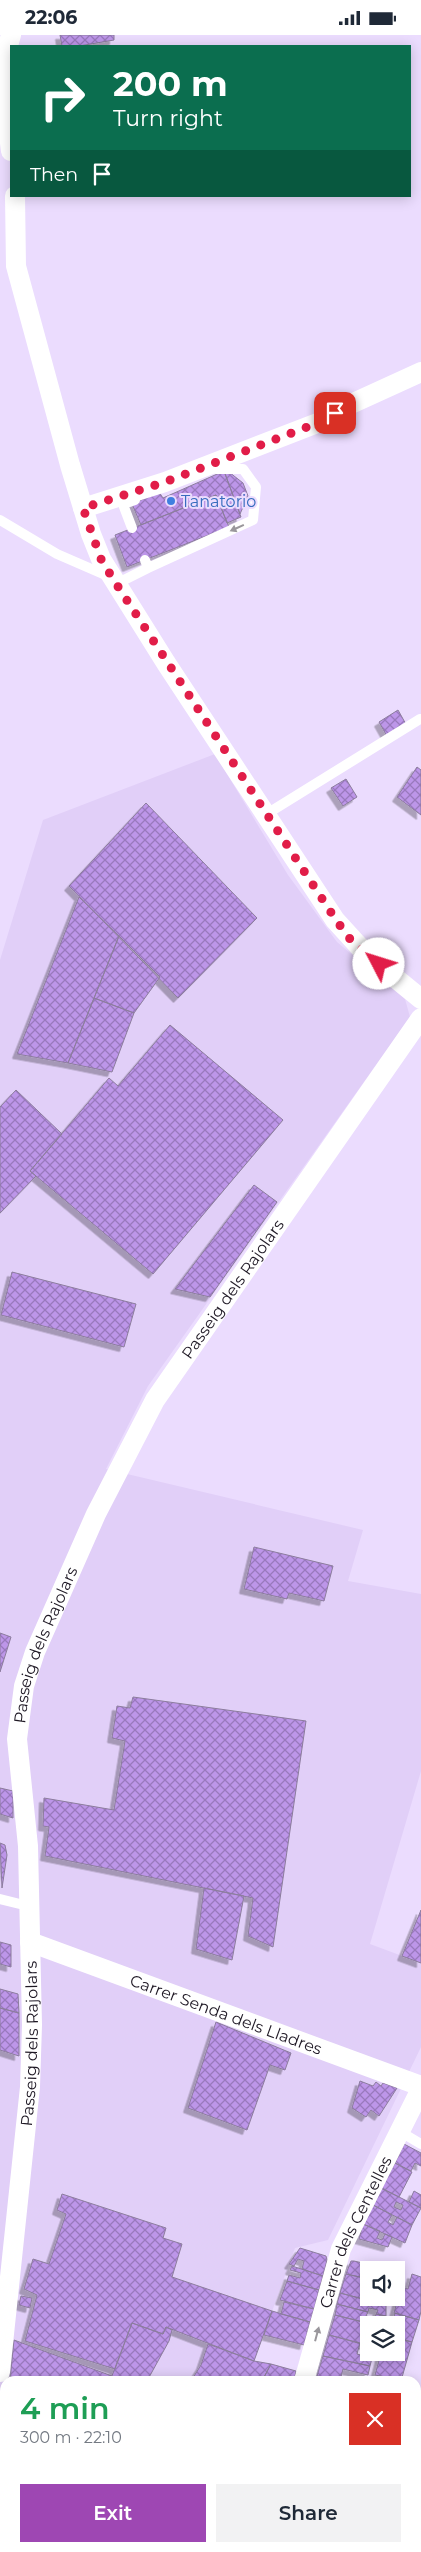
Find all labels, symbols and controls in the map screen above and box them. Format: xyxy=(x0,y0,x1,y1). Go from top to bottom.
text: 22:06 xyxy=(25,6,77,29)
text: 200 m xyxy=(113,62,228,105)
icon: right xyxy=(30,65,95,130)
text: Turn right xyxy=(113,105,223,132)
icon: arrive xyxy=(88,160,116,188)
text: Then xyxy=(30,163,78,186)
pin xyxy=(314,392,356,434)
icon: arrive xyxy=(321,399,349,427)
place label: Tanatorio xyxy=(181,492,256,511)
marker: Tanatorio xyxy=(165,495,177,507)
one-way arrow xyxy=(230,524,244,532)
position arrow xyxy=(352,937,404,989)
street label: Passeig dels Rajolars xyxy=(177,1215,288,1362)
street label: Passeig dels Rajolars xyxy=(10,1563,81,1724)
street label: Passeig dels Rajolars xyxy=(16,1960,42,2127)
street label: Carrer Senda dels Lladres xyxy=(128,1970,325,2058)
street label: Carrer dels Centelles xyxy=(315,2153,396,2310)
map controls xyxy=(360,2261,405,2361)
button: sound xyxy=(360,2261,405,2306)
button: layers xyxy=(360,2316,405,2361)
one-way arrow xyxy=(313,2327,321,2342)
text: 4 min xyxy=(20,2390,109,2427)
button: close xyxy=(349,2393,401,2445)
text: 300 m · 22:10 xyxy=(20,2428,122,2447)
button: Exit xyxy=(20,2484,206,2542)
button: Share xyxy=(216,2484,401,2542)

